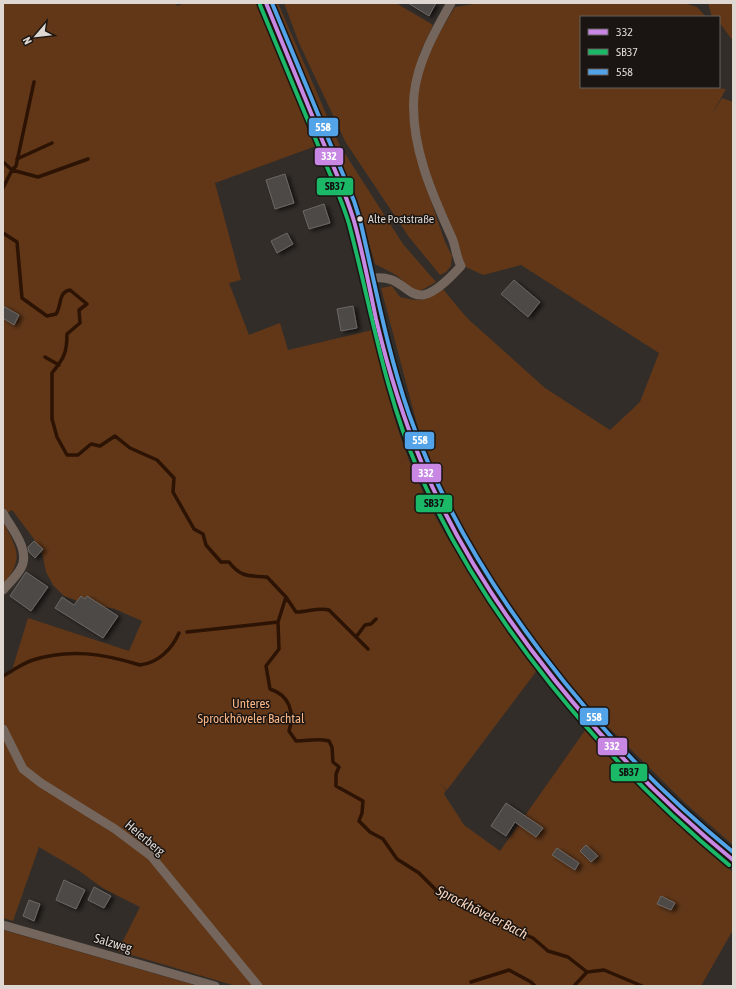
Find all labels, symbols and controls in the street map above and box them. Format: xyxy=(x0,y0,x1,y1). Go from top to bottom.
north arrow xyxy=(16,16,56,56)
legend xyxy=(580,16,720,88)
text: 332 xyxy=(616,25,633,39)
text: N xyxy=(20,35,34,46)
text: SB37 xyxy=(616,45,638,59)
text: 558 xyxy=(616,65,633,79)
line badge: 558 xyxy=(308,117,339,137)
text: 558 xyxy=(315,121,331,133)
line badge: 332 xyxy=(314,147,344,166)
text: 332 xyxy=(321,150,337,162)
line badge: SB37 xyxy=(316,177,354,196)
text: SB37 xyxy=(325,180,345,192)
place label: Alte Poststraße xyxy=(368,212,434,226)
marker: Alte Poststraße xyxy=(355,214,365,224)
line badge: 558 xyxy=(404,431,435,450)
text: 558 xyxy=(412,434,428,446)
line badge: 332 xyxy=(411,463,442,483)
text: 332 xyxy=(418,467,434,479)
line badge: SB37 xyxy=(415,494,453,513)
text: SB37 xyxy=(424,497,444,509)
park label: Unteres Sprockhöveler Bachtal xyxy=(198,696,305,726)
line badge: 558 xyxy=(579,707,609,726)
text: 558 xyxy=(586,711,602,723)
line badge: 332 xyxy=(597,737,628,756)
text: 332 xyxy=(604,740,620,752)
line badge: SB37 xyxy=(610,763,648,782)
text: SB37 xyxy=(619,766,639,778)
street label: Heierberg xyxy=(122,817,168,859)
water label: Sprockhöveler Bach xyxy=(433,882,531,942)
street label: Salzweg xyxy=(92,930,134,956)

